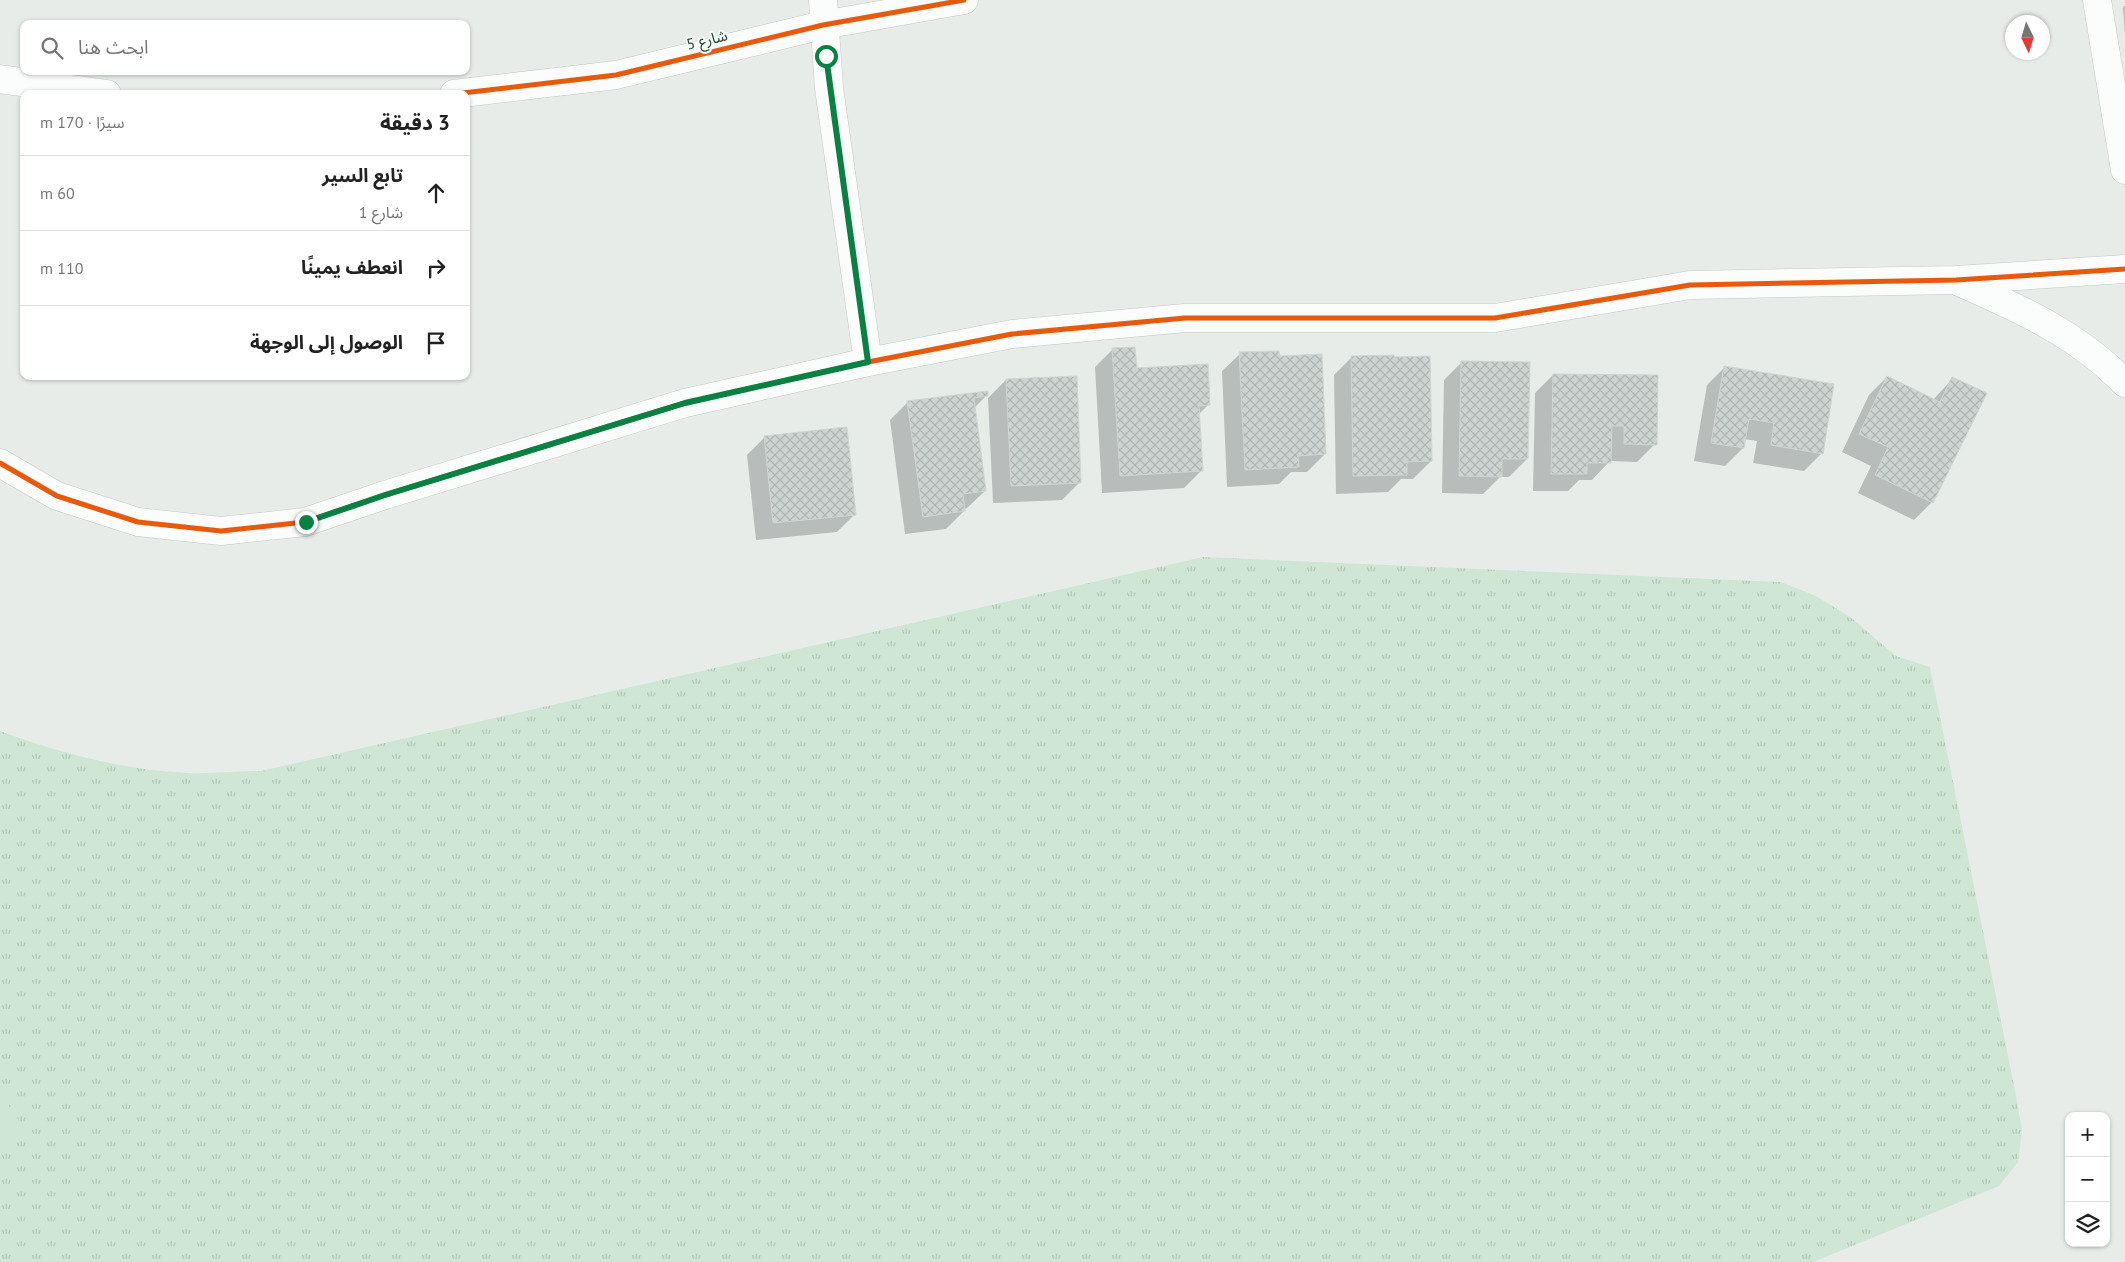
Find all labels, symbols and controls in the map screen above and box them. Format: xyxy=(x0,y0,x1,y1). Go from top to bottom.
north arrow xyxy=(2005,15,2050,60)
search box xyxy=(20,20,470,75)
street label: شارع 5 xyxy=(684,25,730,57)
icon: search xyxy=(38,34,66,62)
text: ابحث هنا xyxy=(78,35,149,59)
route start xyxy=(815,45,838,68)
text: 3 دقيقة xyxy=(380,109,450,136)
text: سيرًا · 170 m xyxy=(40,112,125,132)
text: تابع السير xyxy=(322,163,403,187)
icon: ahead xyxy=(422,179,450,207)
text: 60 m xyxy=(40,183,75,203)
text: شارع 1 xyxy=(359,202,403,222)
icon: right xyxy=(422,254,450,282)
text: انعطف يمينًا xyxy=(301,255,403,279)
text: 110 m xyxy=(40,258,83,278)
icon: arrive xyxy=(422,329,450,357)
text: الوصول إلى الوجهة xyxy=(250,330,403,354)
route end xyxy=(295,511,318,534)
map controls xyxy=(2065,1112,2110,1247)
button: + xyxy=(2065,1112,2110,1157)
button: − xyxy=(2065,1157,2110,1202)
button: layers xyxy=(2065,1202,2110,1247)

